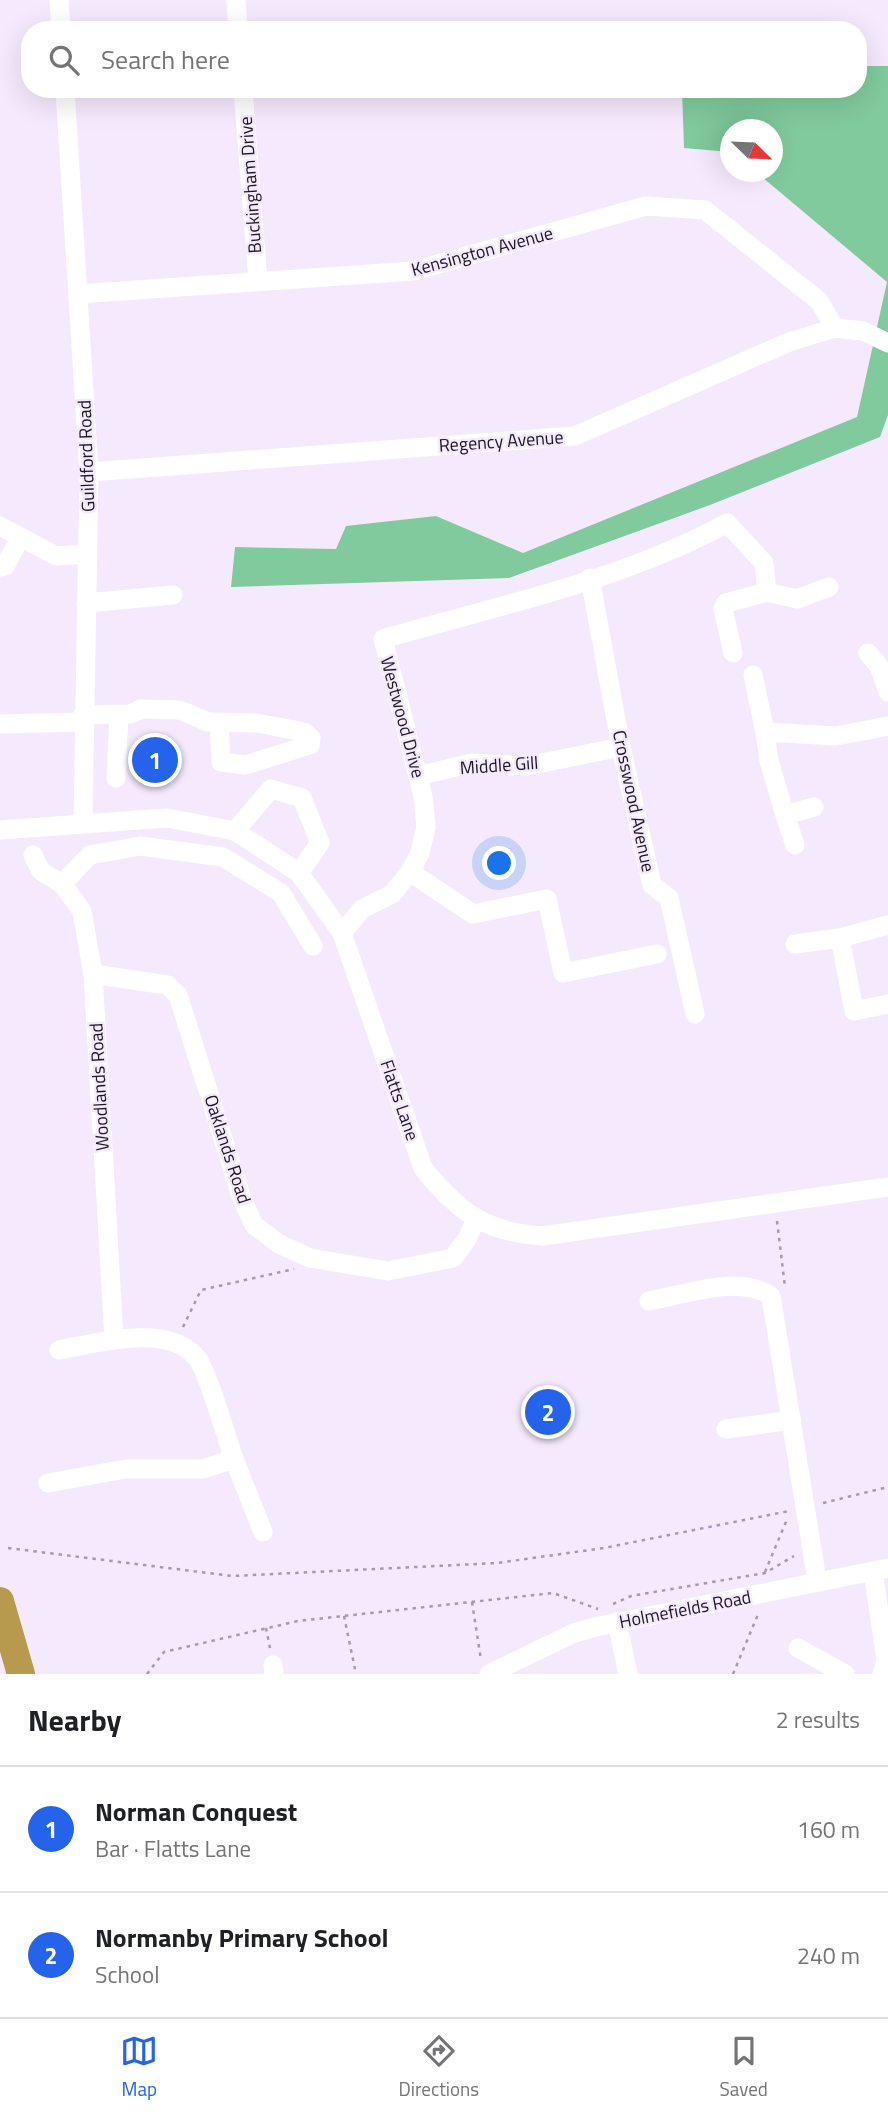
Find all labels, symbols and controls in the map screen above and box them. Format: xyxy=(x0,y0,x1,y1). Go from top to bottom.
search box xyxy=(21,21,867,98)
text: Search here xyxy=(101,40,230,79)
icon: search xyxy=(45,41,83,79)
street label: Buckingham Drive xyxy=(232,116,268,254)
north arrow xyxy=(720,119,783,182)
street label: Kensington Avenue xyxy=(408,219,556,283)
street label: Guildford Road xyxy=(71,400,101,512)
street label: Regency Avenue xyxy=(438,423,564,459)
street label: Westwood Drive xyxy=(374,653,432,781)
street label: Crosswood Avenue xyxy=(606,728,662,874)
pin: 1 xyxy=(132,734,178,786)
street label: Middle Gill xyxy=(459,749,539,781)
your location xyxy=(482,846,516,880)
street label: Woodlands Road xyxy=(82,1022,116,1152)
street label: Flatts Lane xyxy=(374,1056,426,1144)
street label: Oaklands Road xyxy=(198,1091,258,1207)
pin: 2 xyxy=(525,1386,571,1438)
street label: Holmefields Road xyxy=(617,1583,753,1635)
text: Nearby xyxy=(28,1697,121,1743)
text: 2 results xyxy=(776,1702,860,1737)
text: Norman Conquest xyxy=(95,1792,297,1831)
text: 1 xyxy=(45,1812,57,1847)
text: 160 m xyxy=(797,1812,860,1847)
text: Bar · Flatts Lane xyxy=(95,1831,251,1866)
text: Normanby Primary School xyxy=(95,1918,389,1957)
text: 2 xyxy=(45,1938,57,1973)
text: 240 m xyxy=(797,1938,860,1973)
text: School xyxy=(95,1957,159,1992)
tab: Map xyxy=(120,2032,158,2103)
tab: Directions xyxy=(399,2032,479,2103)
tab: Saved xyxy=(719,2032,768,2103)

